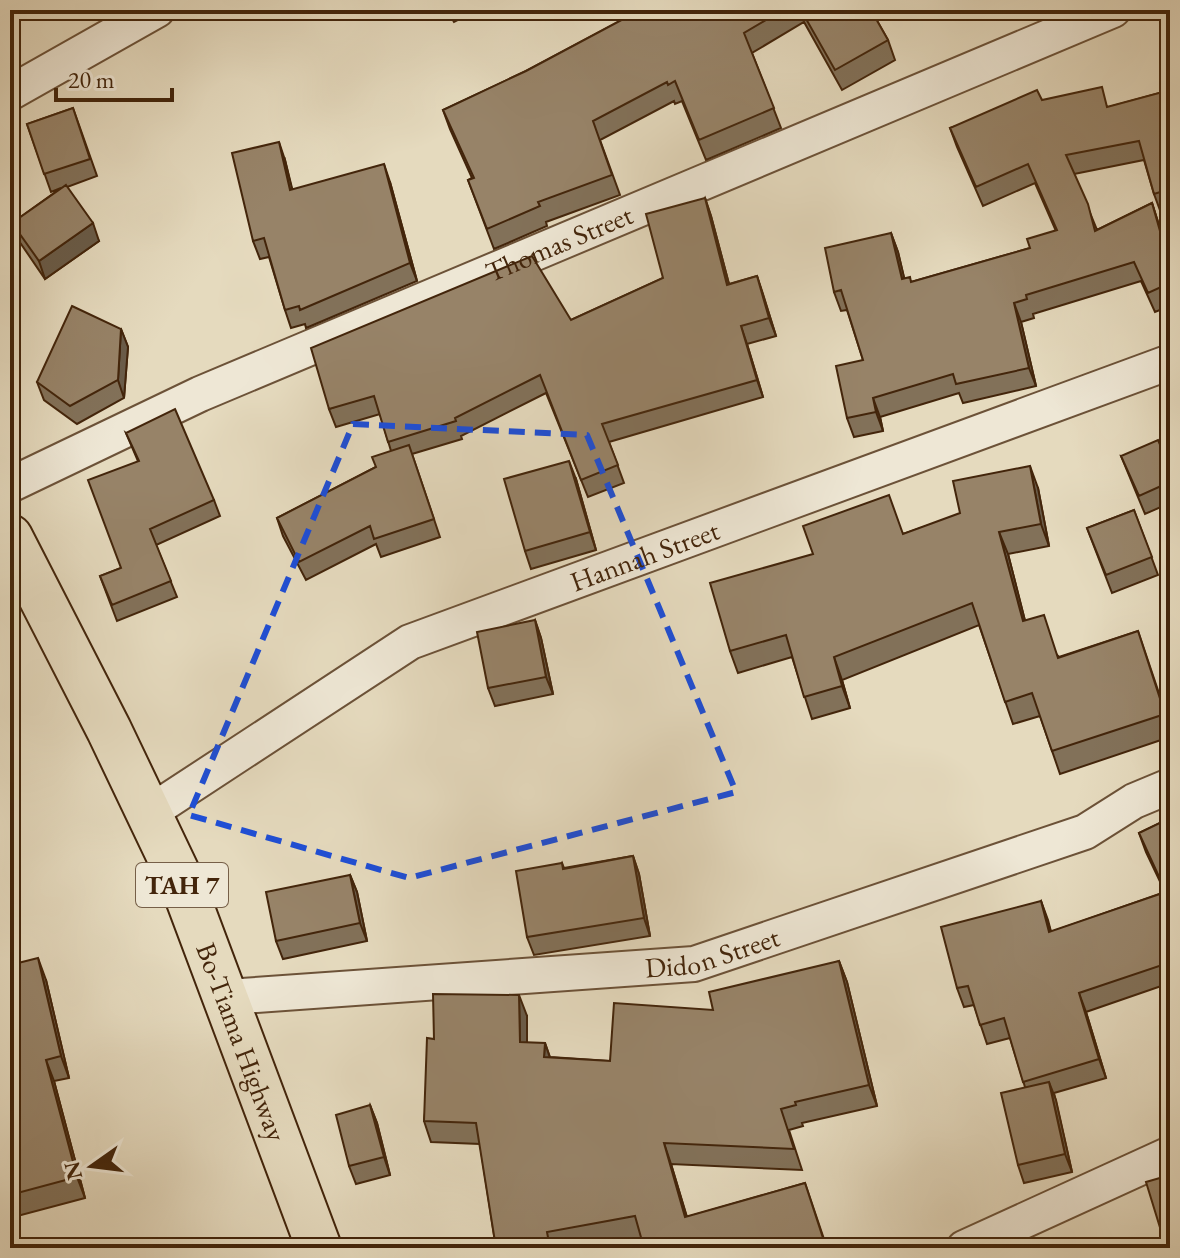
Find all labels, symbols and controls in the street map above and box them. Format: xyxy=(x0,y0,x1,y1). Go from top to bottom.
scale bar xyxy=(56,52,172,102)
text: 20 m xyxy=(68,64,115,95)
street label: Thomas Street xyxy=(480,196,638,290)
street label: Hannah Street xyxy=(565,512,724,599)
road number: TAH 7 xyxy=(136,863,228,907)
street label: Didon Street xyxy=(644,918,784,985)
street label: Bo-Tiama Highway xyxy=(188,937,296,1147)
north arrow xyxy=(52,1126,132,1206)
text: N xyxy=(57,1158,89,1183)

